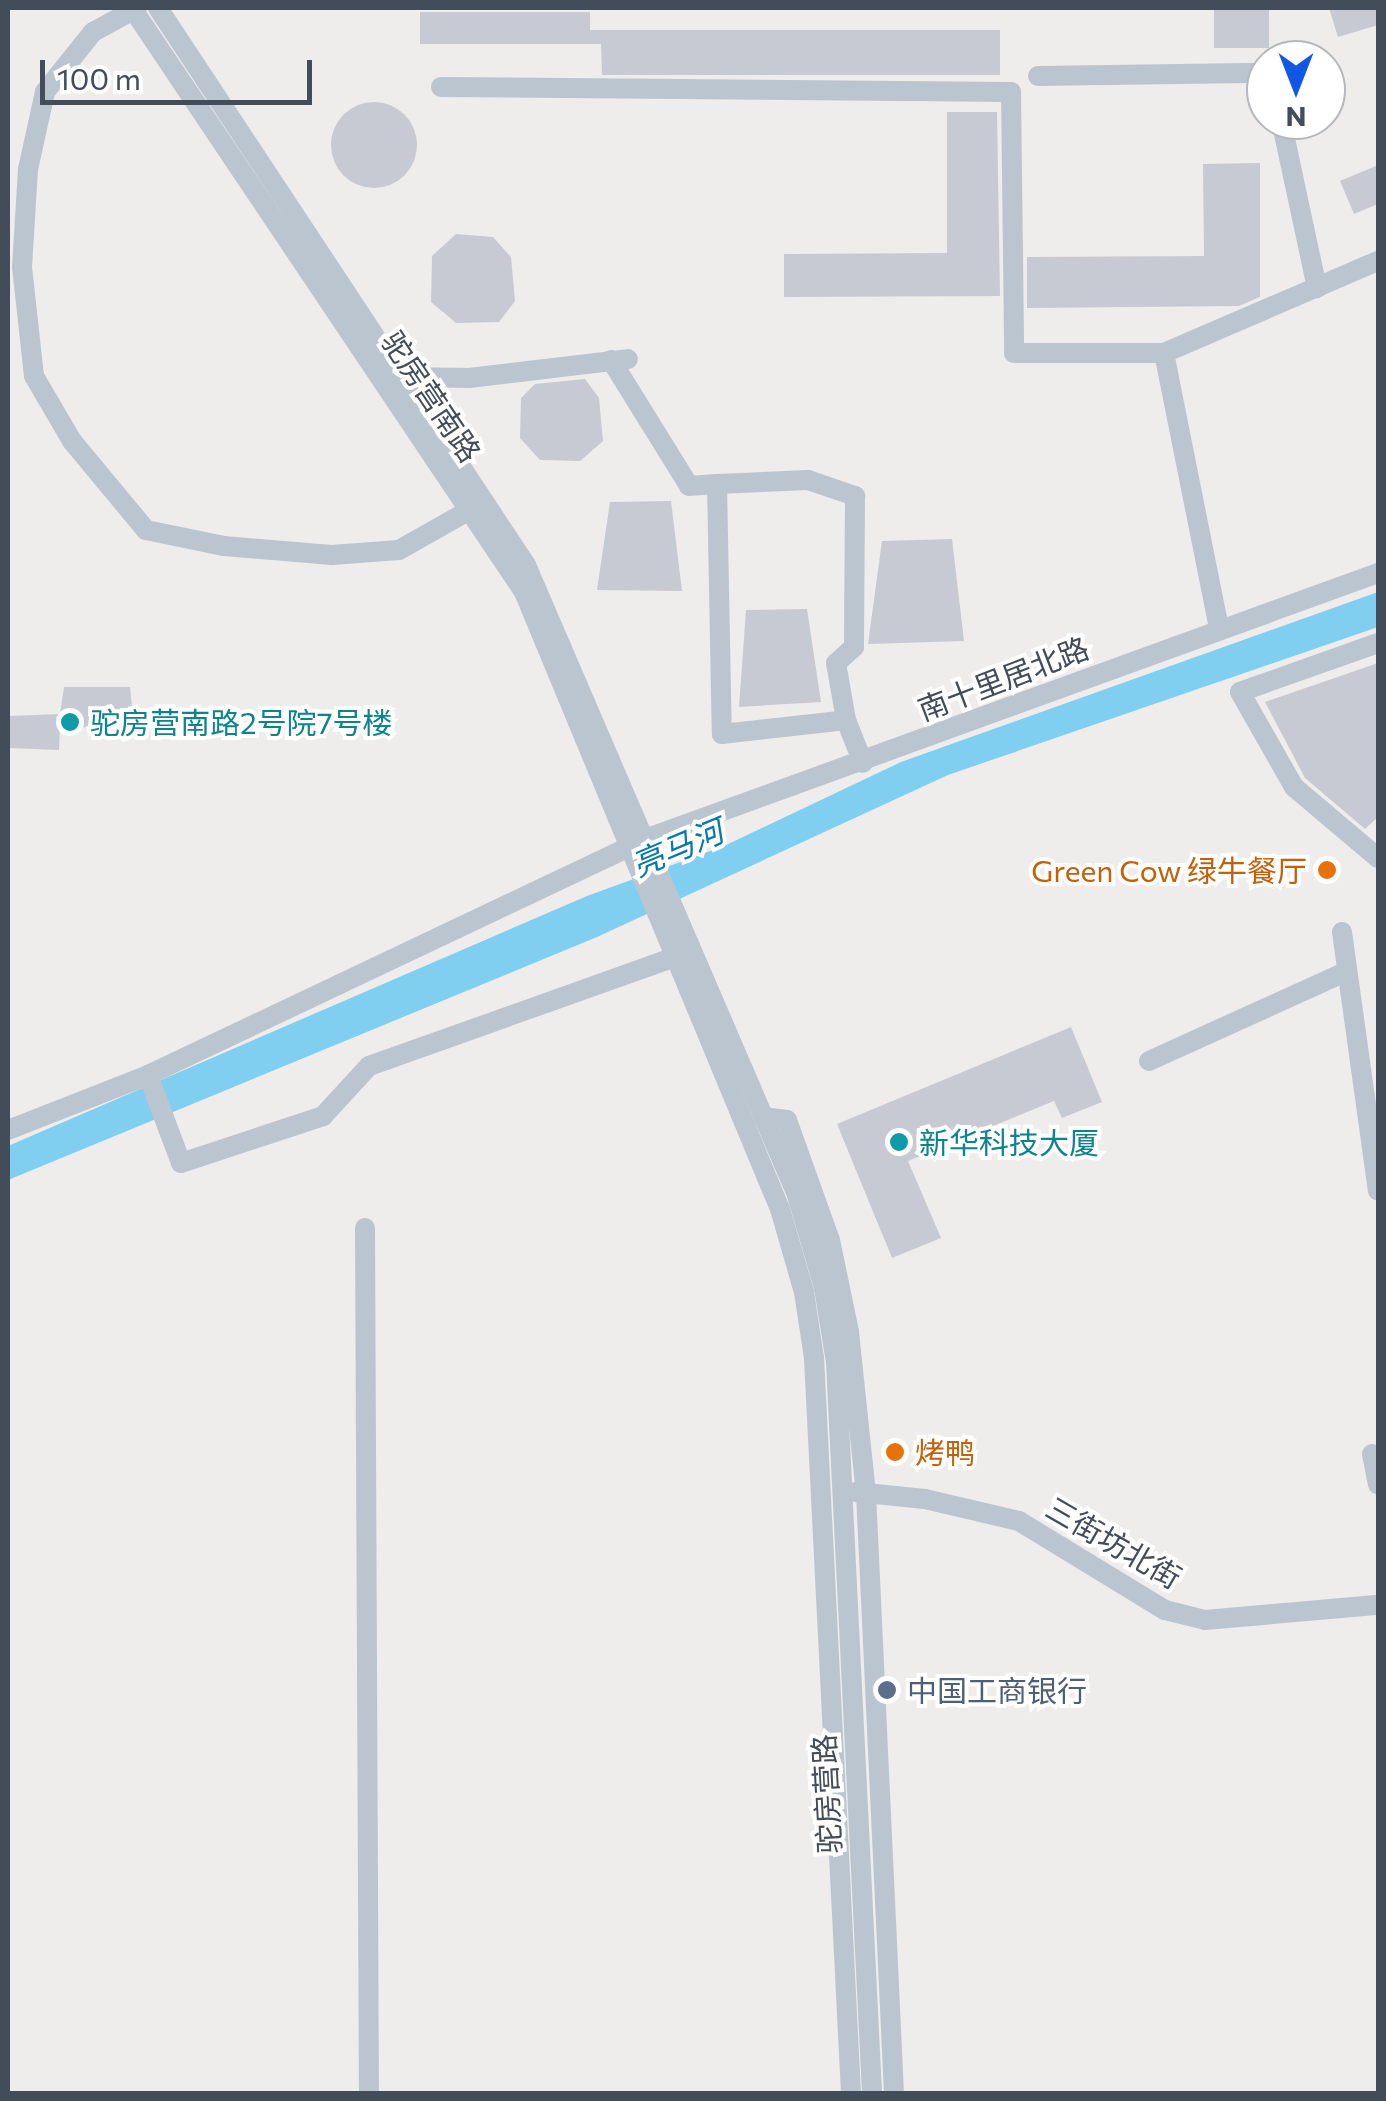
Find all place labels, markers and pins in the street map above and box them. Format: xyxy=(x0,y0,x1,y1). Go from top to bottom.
place label: 驼房营南路2号院7号楼 xyxy=(90,704,392,740)
marker: 驼房营南路2号院7号楼 xyxy=(59,711,81,733)
place label: Green Cow 绿牛餐厅 xyxy=(1031,852,1307,888)
marker: Green Cow 绿牛餐厅 xyxy=(1316,859,1338,881)
place label: 新华科技大厦 xyxy=(919,1124,1099,1160)
marker: 新华科技大厦 xyxy=(888,1131,910,1153)
place label: 烤鸭 xyxy=(915,1434,975,1470)
marker: 烤鸭 xyxy=(884,1441,906,1463)
place label: 中国工商银行 xyxy=(907,1672,1087,1708)
marker: 中国工商银行 xyxy=(876,1679,898,1701)

